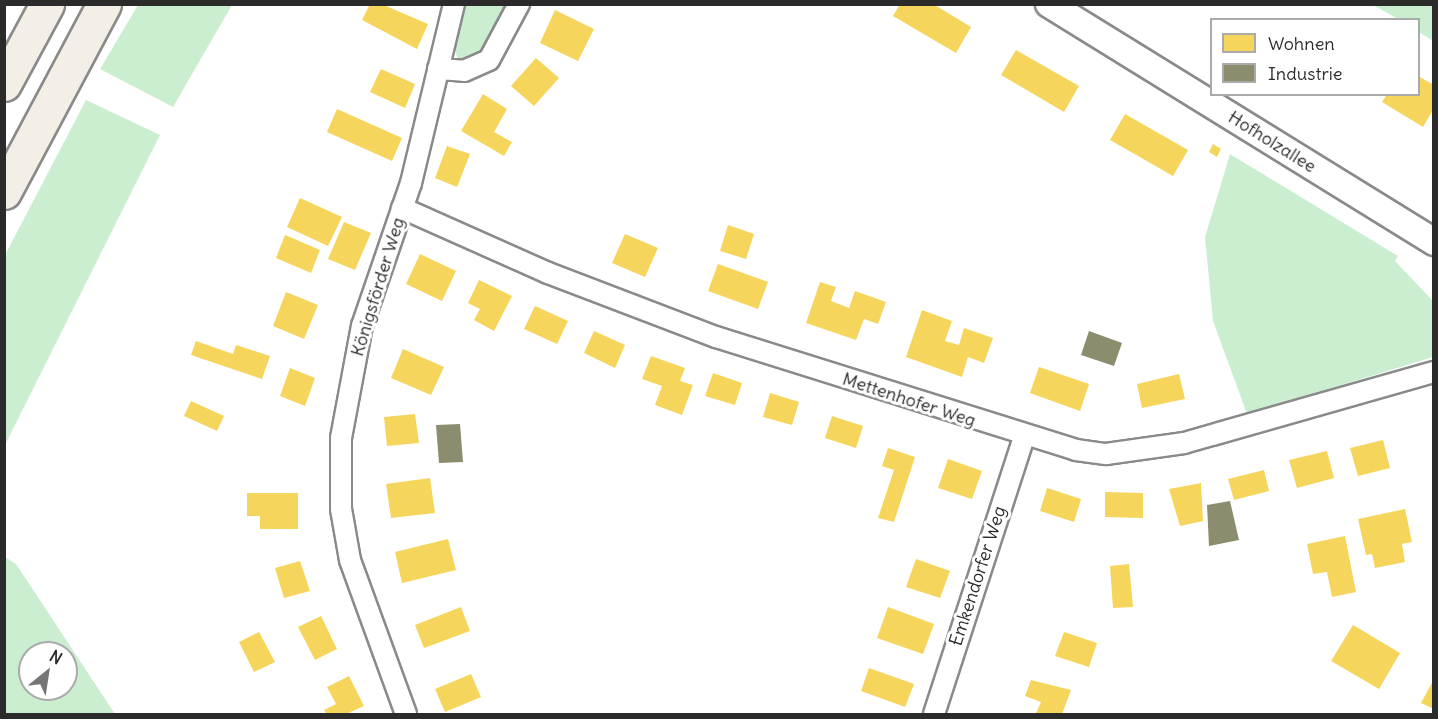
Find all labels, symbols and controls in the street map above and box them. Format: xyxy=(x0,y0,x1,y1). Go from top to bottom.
legend xyxy=(1210,18,1420,96)
text: Wohnen xyxy=(1268,32,1335,55)
text: Industrie xyxy=(1268,62,1343,85)
street label: Hofholzallee xyxy=(1224,106,1320,178)
street label: Königsförder Weg xyxy=(347,215,409,359)
street label: Mettenhofer Weg xyxy=(840,368,978,432)
street label: Emkendorfer Weg xyxy=(945,503,1011,649)
north arrow xyxy=(18,641,78,701)
text: N xyxy=(46,646,66,669)

